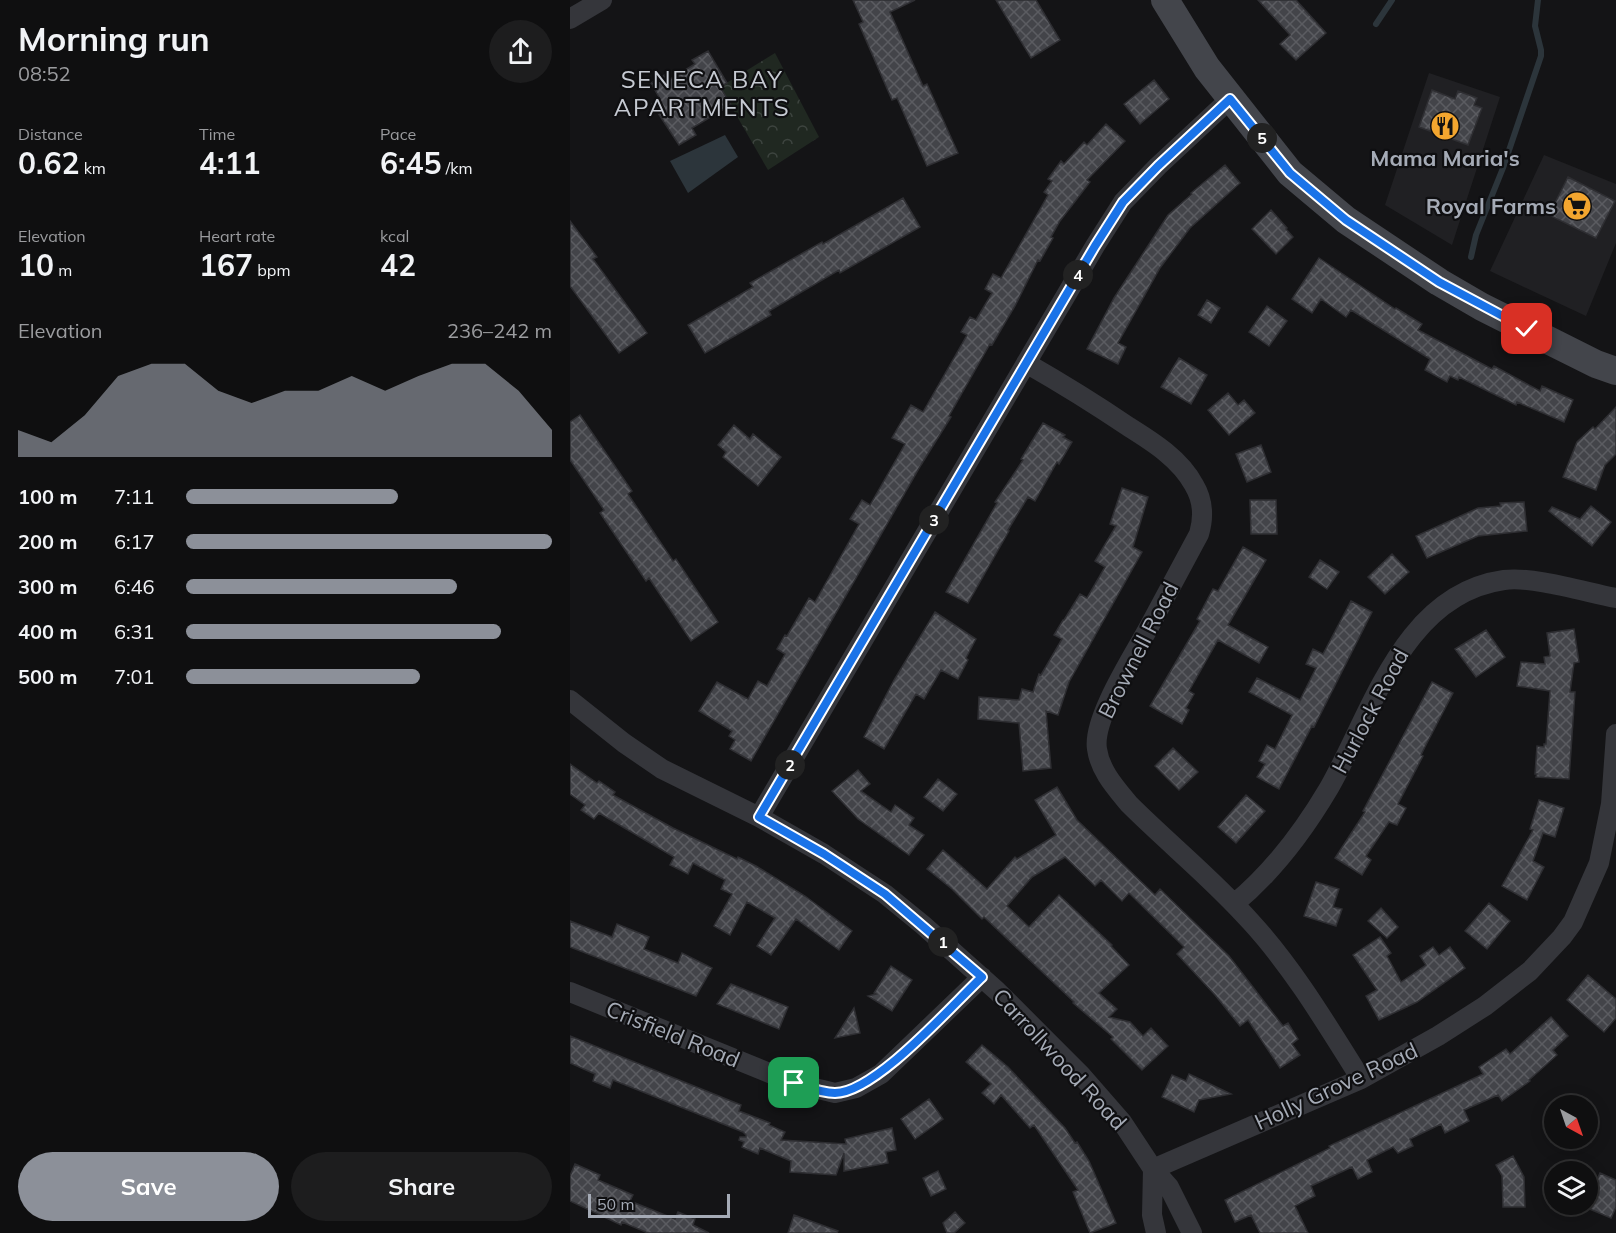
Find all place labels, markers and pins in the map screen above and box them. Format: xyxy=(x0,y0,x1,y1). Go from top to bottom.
restaurant icon: Mama Maria's xyxy=(1429,110,1461,142)
pin: 5 xyxy=(1247,123,1277,153)
place label: Mama Maria's xyxy=(1370,144,1520,172)
supermarket icon: Royal Farms xyxy=(1561,190,1593,222)
place label: Royal Farms xyxy=(1426,192,1556,220)
pin: 4 xyxy=(1063,260,1093,290)
pin xyxy=(1501,303,1552,354)
pin: 3 xyxy=(919,505,949,535)
pin: 2 xyxy=(775,750,805,780)
pin: 1 xyxy=(928,927,958,957)
pin xyxy=(768,1057,819,1108)

